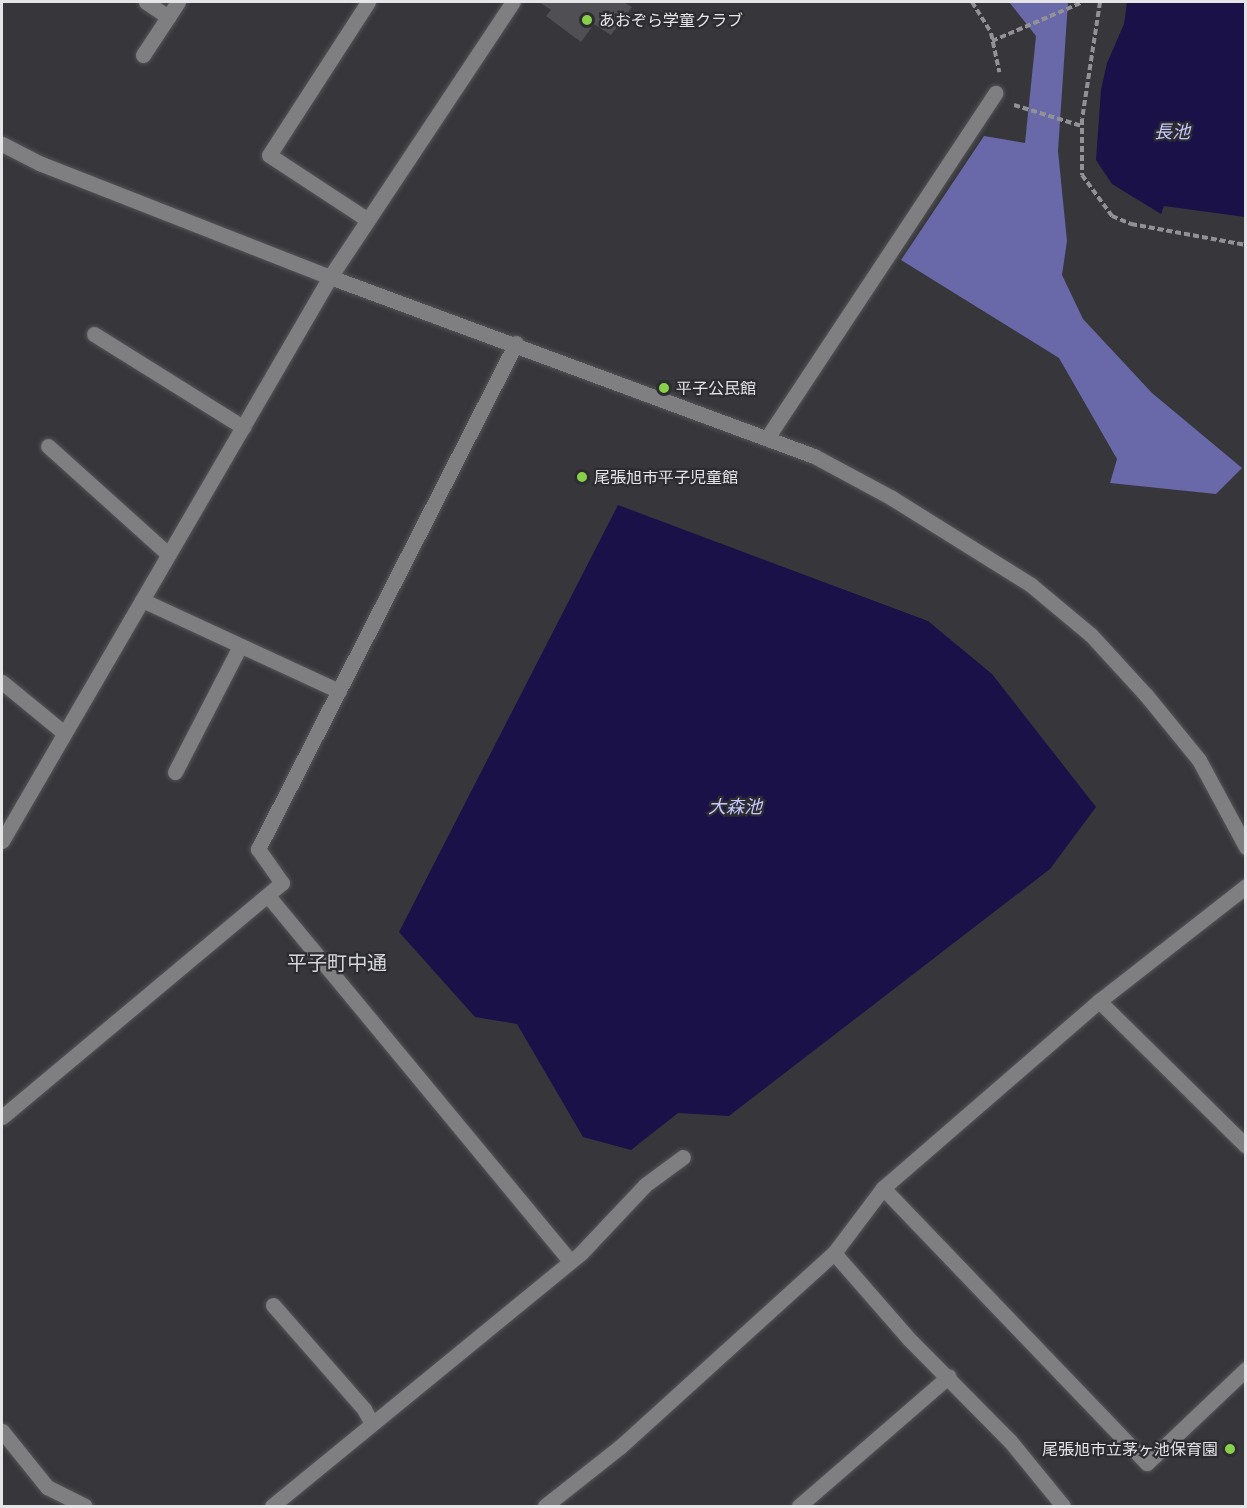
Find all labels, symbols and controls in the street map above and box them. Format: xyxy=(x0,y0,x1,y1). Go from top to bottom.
place label: あおぞら学童クラブ xyxy=(599,10,743,30)
marker: あおぞら学童クラブ xyxy=(580,13,594,27)
water label: 長池 xyxy=(1154,121,1190,143)
place label: 平子公民館 xyxy=(676,378,756,398)
marker: 平子公民館 xyxy=(657,381,671,395)
place label: 尾張旭市平子児童館 xyxy=(594,467,738,487)
marker: 尾張旭市平子児童館 xyxy=(575,470,589,484)
water label: 大森池 xyxy=(708,796,762,818)
district label: 平子町中通 xyxy=(287,950,387,974)
place label: 尾張旭市立茅ヶ池保育園 xyxy=(1042,1439,1218,1459)
marker: 尾張旭市立茅ヶ池保育園 xyxy=(1223,1442,1237,1456)

